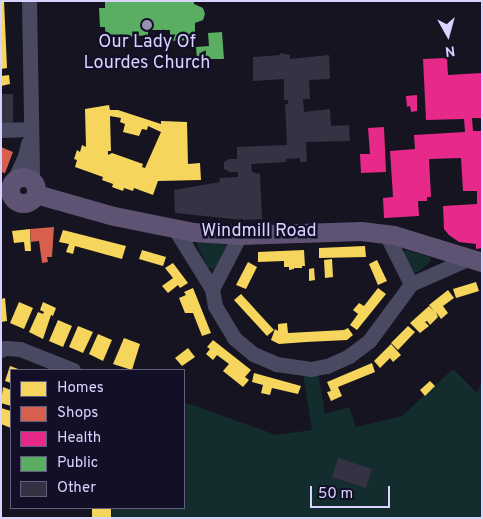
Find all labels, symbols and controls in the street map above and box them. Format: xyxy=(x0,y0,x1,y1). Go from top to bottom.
north arrow xyxy=(423,10,473,60)
marker: Our Lady Of Lourdes Church xyxy=(141,19,153,31)
place label: Our Lady Of Lourdes Church xyxy=(84,33,210,76)
text: N xyxy=(444,41,456,59)
street label: Windmill Road xyxy=(201,221,317,243)
legend xyxy=(10,369,185,509)
text: Homes xyxy=(57,379,104,398)
text: Shops xyxy=(57,404,98,423)
text: Health xyxy=(57,429,101,448)
text: Public xyxy=(57,454,98,473)
scale bar xyxy=(313,476,393,508)
text: Other xyxy=(57,479,96,498)
text: 50 m xyxy=(318,485,353,504)

